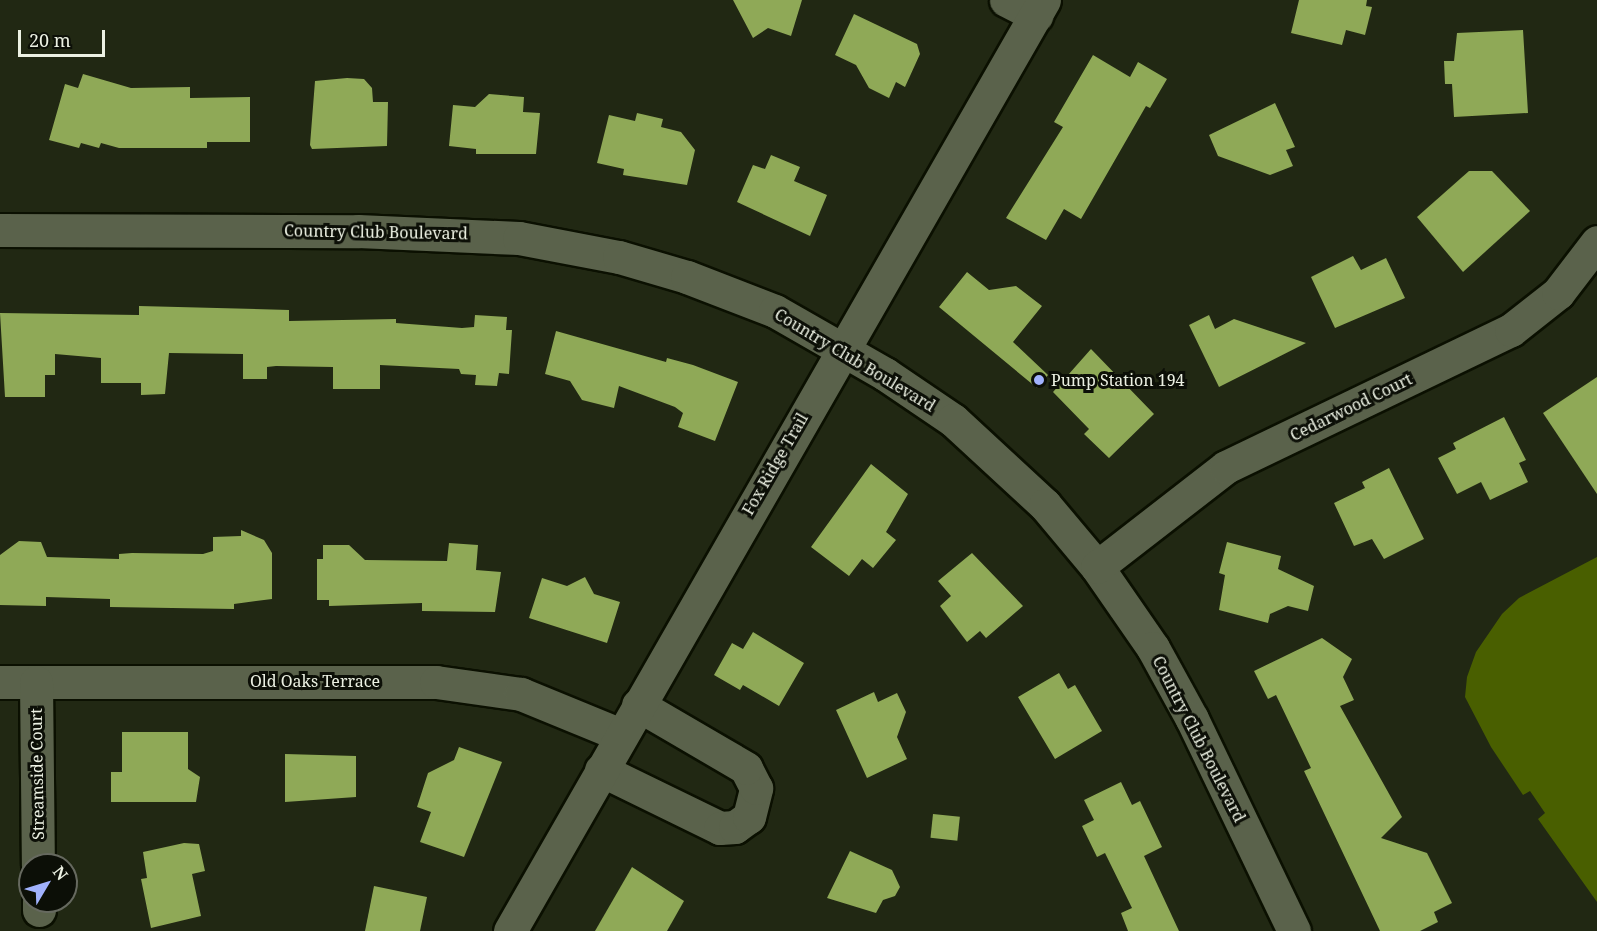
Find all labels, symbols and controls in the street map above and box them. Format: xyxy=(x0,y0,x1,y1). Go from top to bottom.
scale bar xyxy=(21,18,108,56)
text: 20 m xyxy=(29,28,71,52)
street label: Country Club Boulevard xyxy=(284,221,468,243)
street label: Country Club Boulevard xyxy=(771,304,939,416)
street label: Cedarwood Court xyxy=(1287,369,1415,445)
place label: Pump Station 194 xyxy=(1051,370,1185,390)
marker: Pump Station 194 xyxy=(1032,373,1046,387)
street label: Fox Ridge Trail xyxy=(738,410,812,518)
street label: Country Club Boulevard xyxy=(1149,653,1249,825)
street label: Old Oaks Terrace xyxy=(250,671,380,691)
street label: Streamside Court xyxy=(26,708,48,840)
north arrow xyxy=(18,853,78,913)
text: N xyxy=(48,861,73,885)

